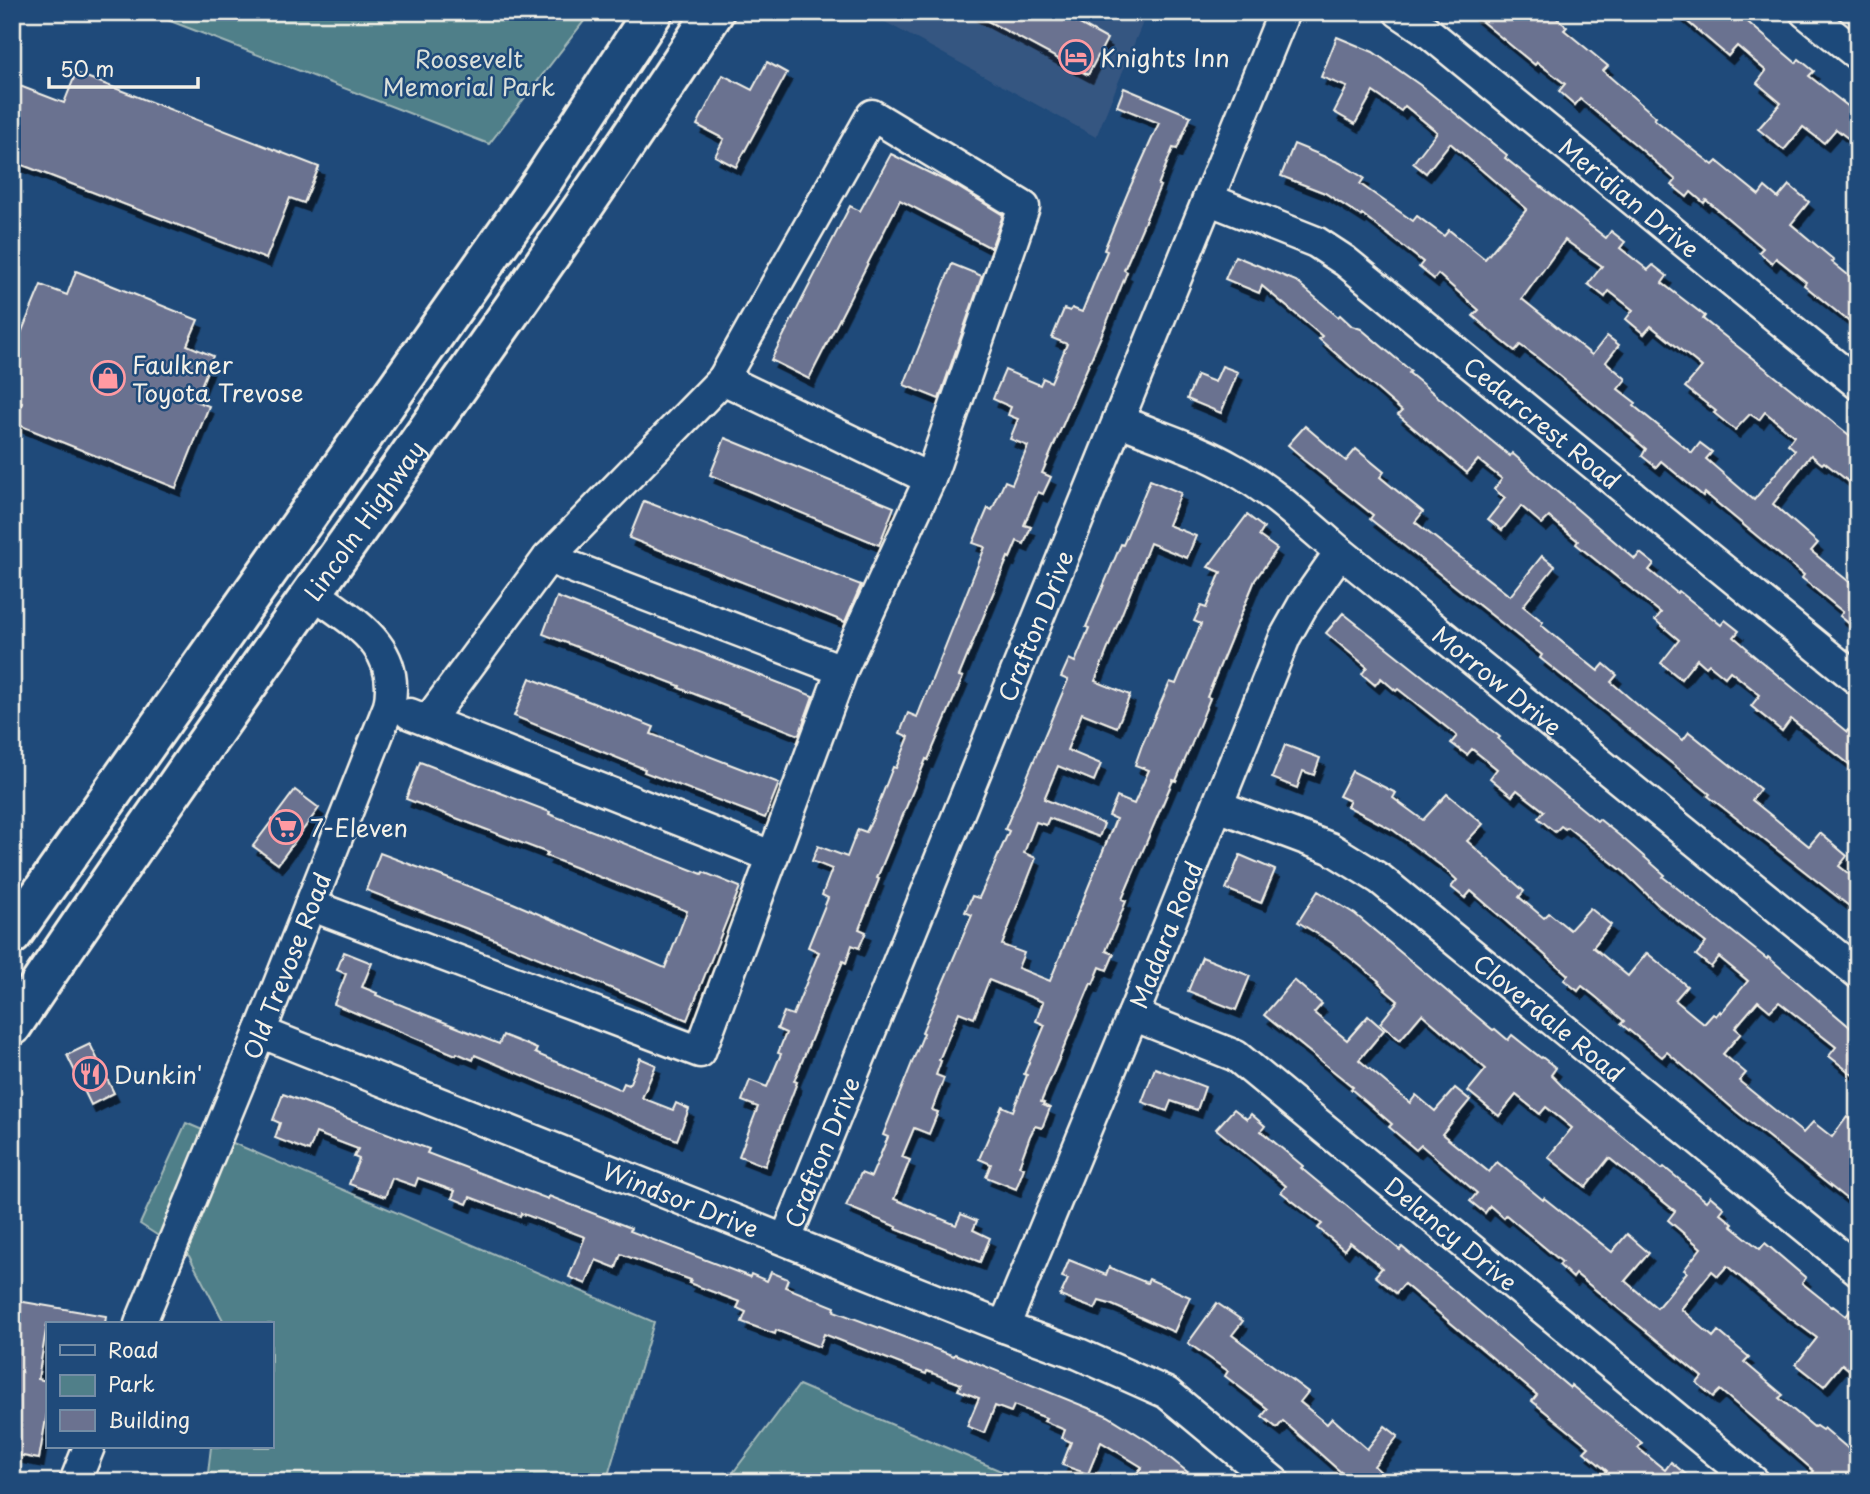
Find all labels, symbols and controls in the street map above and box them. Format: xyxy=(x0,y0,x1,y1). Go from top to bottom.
hotel icon: Knights Inn xyxy=(1057,38,1095,76)
place label: Knights Inn xyxy=(1100,39,1230,75)
park label: Roosevelt Memorial Park xyxy=(383,40,555,104)
scale bar xyxy=(49,46,198,90)
text: 50 m xyxy=(60,52,114,84)
street label: Meridian Drive xyxy=(1552,129,1708,266)
place label: Faulkner Toyota Trevose xyxy=(132,346,303,410)
street label: Cedarcrest Road xyxy=(1456,347,1629,497)
shop icon: Faulkner Toyota Trevose xyxy=(89,359,127,397)
street label: Lincoln Highway xyxy=(294,433,433,608)
street label: Crafton Drive xyxy=(988,545,1082,707)
street label: Morrow Drive xyxy=(1425,616,1570,744)
supermarket icon: 7-Eleven xyxy=(267,808,305,846)
place label: 7-Eleven xyxy=(310,809,408,845)
street label: Madara Road xyxy=(1120,856,1211,1013)
street label: Old Trevose Road xyxy=(233,867,339,1065)
street label: Cloverdale Road xyxy=(1466,945,1633,1090)
restaurant icon: Dunkin' xyxy=(71,1055,109,1093)
place label: Dunkin' xyxy=(114,1056,202,1092)
street label: Crafton Drive xyxy=(775,1071,868,1233)
street label: Windsor Drive xyxy=(598,1152,764,1246)
street label: Delancy Drive xyxy=(1377,1168,1526,1299)
legend xyxy=(46,1322,273,1448)
text: Road xyxy=(108,1333,159,1365)
text: Park xyxy=(108,1367,155,1399)
text: Building xyxy=(108,1403,190,1435)

